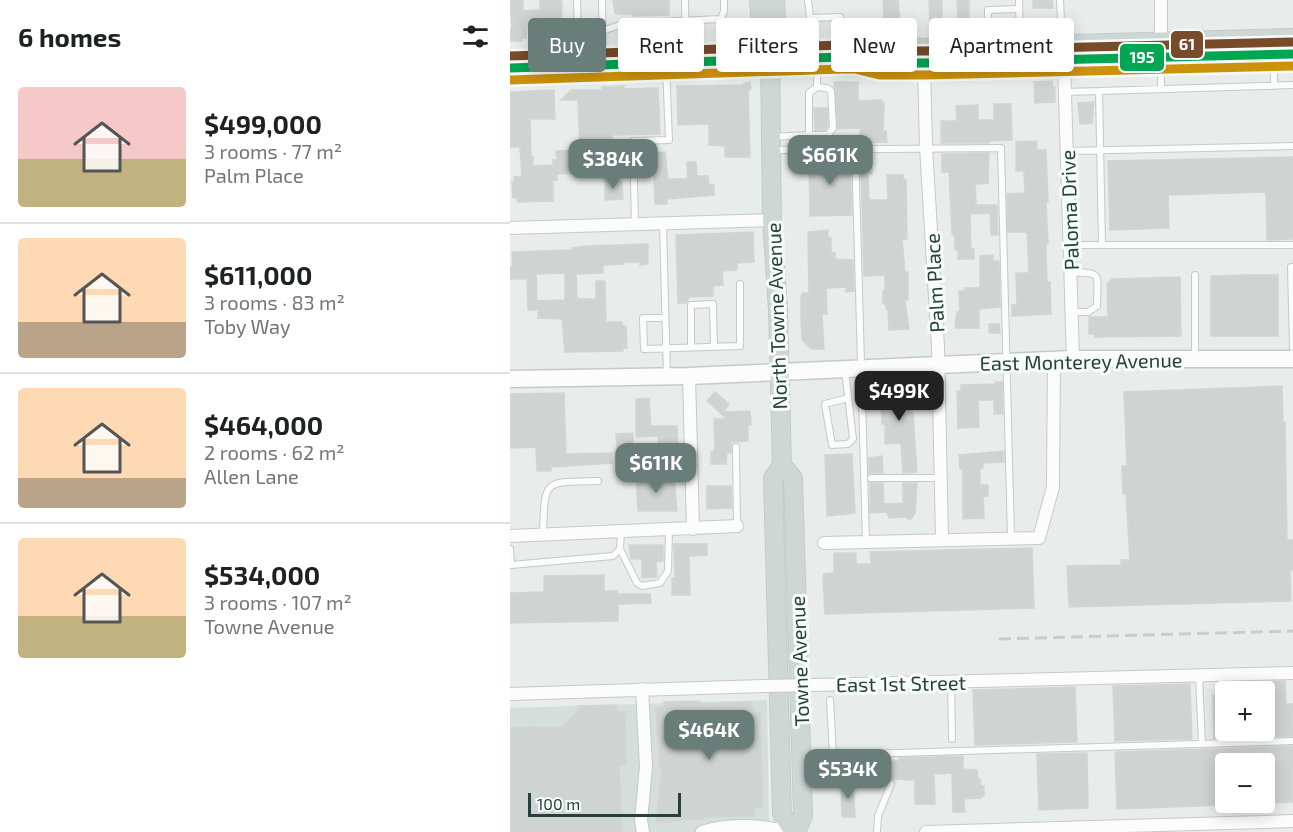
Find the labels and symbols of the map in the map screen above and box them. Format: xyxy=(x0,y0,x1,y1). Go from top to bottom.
line badge: 61 xyxy=(1170,30,1204,59)
text: 61 xyxy=(1179,34,1195,53)
line badge: 195 xyxy=(1119,43,1165,72)
text: 195 xyxy=(1129,47,1155,66)
pin: $661K xyxy=(788,135,872,186)
pin: $384K xyxy=(571,139,655,190)
street label: Paloma Drive xyxy=(1055,149,1083,271)
street label: North Towne Avenue xyxy=(761,222,791,410)
street label: Palm Place xyxy=(919,233,949,333)
street label: East Monterey Avenue xyxy=(979,347,1183,375)
pin: $499K xyxy=(857,371,941,422)
pin: $611K xyxy=(614,443,698,494)
street label: Towne Avenue xyxy=(785,595,813,727)
street label: East 1st Street xyxy=(836,670,967,696)
pin: $464K xyxy=(667,710,751,761)
pin: $534K xyxy=(806,749,890,800)
scale bar xyxy=(528,790,681,818)

